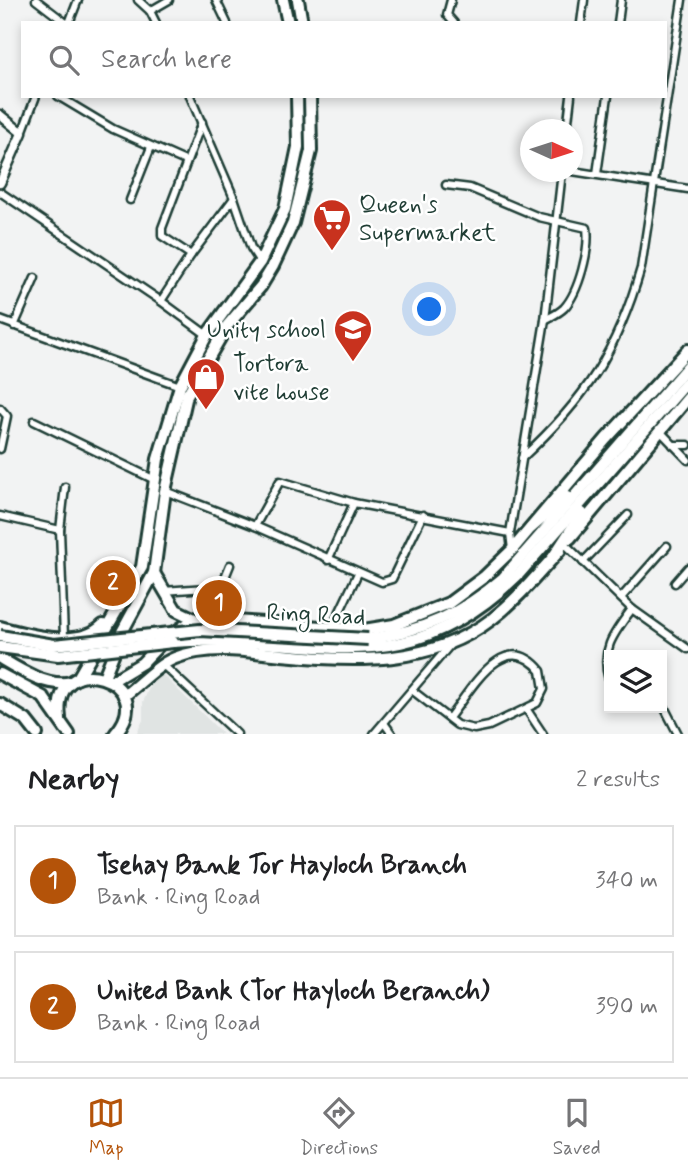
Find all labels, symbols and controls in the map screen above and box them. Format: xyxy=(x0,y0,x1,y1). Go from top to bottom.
search box xyxy=(21,21,667,98)
icon: search xyxy=(45,41,83,79)
text: Search here xyxy=(101,43,232,77)
north arrow xyxy=(520,119,583,182)
place label: Queen's Supermarket xyxy=(359,190,496,249)
supermarket icon: Queen's Supermarket xyxy=(311,197,353,252)
your location xyxy=(412,292,446,326)
school or university icon: Unity school xyxy=(332,308,374,363)
place label: Unity school xyxy=(207,315,326,346)
place label: Tortora vite house xyxy=(233,349,330,408)
shop icon: Tortora vite house xyxy=(185,356,227,411)
pin: 2 xyxy=(90,557,136,609)
pin: 1 xyxy=(196,577,242,629)
street label: Ring Road xyxy=(266,597,366,636)
map controls xyxy=(604,650,667,713)
button: layers xyxy=(604,650,667,713)
text: Nearby xyxy=(28,760,119,799)
text: 2 results xyxy=(576,765,660,795)
text: Tsehay Bank Tor Hayloch Branch xyxy=(97,849,467,883)
text: 1 xyxy=(48,866,58,896)
text: 340 m xyxy=(595,866,658,896)
text: Bank · Ring Road xyxy=(97,883,260,913)
text: United Bank (Tor Hayloch Beranch) xyxy=(97,975,490,1009)
text: 2 xyxy=(47,992,59,1022)
text: 390 m xyxy=(596,992,658,1022)
text: Bank · Ring Road xyxy=(97,1009,260,1039)
tab: Map xyxy=(87,1094,125,1161)
tab: Directions xyxy=(300,1094,378,1161)
tab: Saved xyxy=(553,1094,601,1161)

